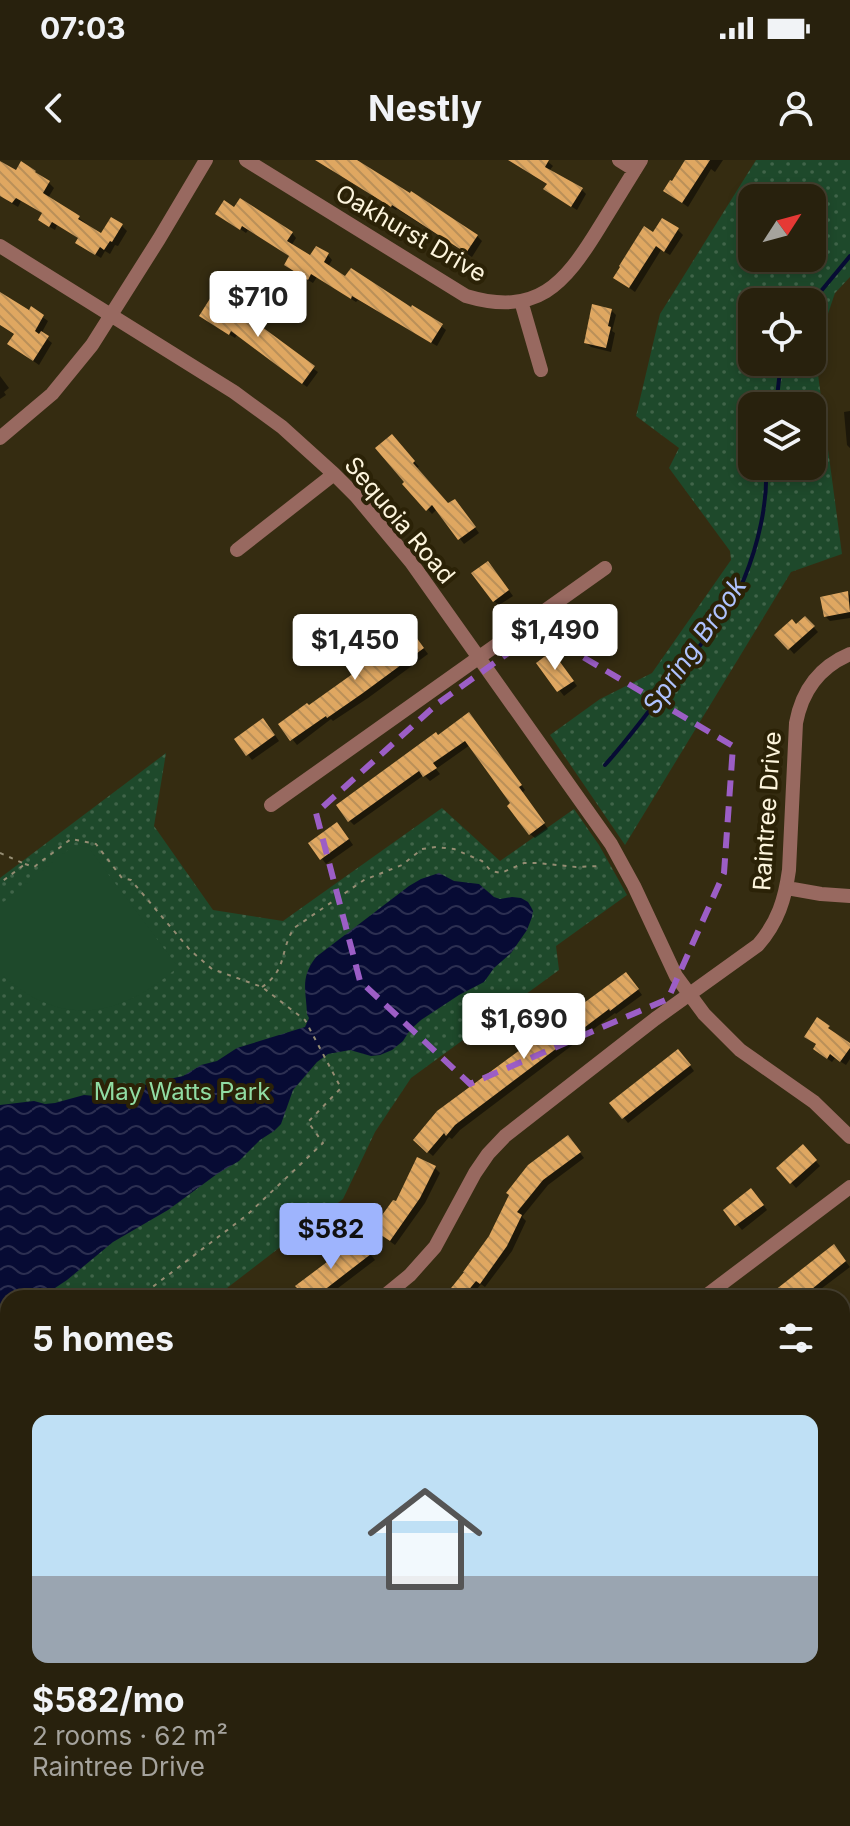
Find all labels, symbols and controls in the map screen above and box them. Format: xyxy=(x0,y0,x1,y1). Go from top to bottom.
text: 07:03 xyxy=(40,10,126,46)
icon: back xyxy=(32,86,76,130)
text: Nestly xyxy=(368,86,482,130)
icon: person xyxy=(774,86,818,130)
street label: Oakhurst Drive xyxy=(330,178,492,288)
north arrow xyxy=(738,184,826,272)
map controls xyxy=(738,184,826,480)
pin: $710 xyxy=(211,271,305,339)
text: $710 xyxy=(228,281,288,312)
button: locate xyxy=(738,288,826,376)
button: layers xyxy=(738,392,826,480)
street label: Sequoia Road xyxy=(339,451,461,589)
water label: Spring Brook xyxy=(636,570,753,719)
pin: $1,490 xyxy=(490,604,620,672)
pin: $1,450 xyxy=(290,614,420,682)
text: $1,490 xyxy=(511,614,599,645)
text: $1,450 xyxy=(311,624,399,655)
street label: Raintree Drive xyxy=(747,730,787,892)
pin: $1,690 xyxy=(459,993,589,1061)
text: $1,690 xyxy=(480,1003,568,1034)
park label: May Watts Park xyxy=(94,1077,270,1106)
pin: $582 xyxy=(284,1203,378,1271)
text: $582 xyxy=(298,1213,364,1244)
icon: filters xyxy=(774,1316,818,1360)
text: 5 homes xyxy=(32,1318,174,1359)
icon: home xyxy=(353,1467,497,1611)
text: $582/mo xyxy=(32,1679,185,1720)
text: 2 rooms · 62 m² xyxy=(32,1720,228,1751)
text: Raintree Drive xyxy=(32,1751,205,1782)

